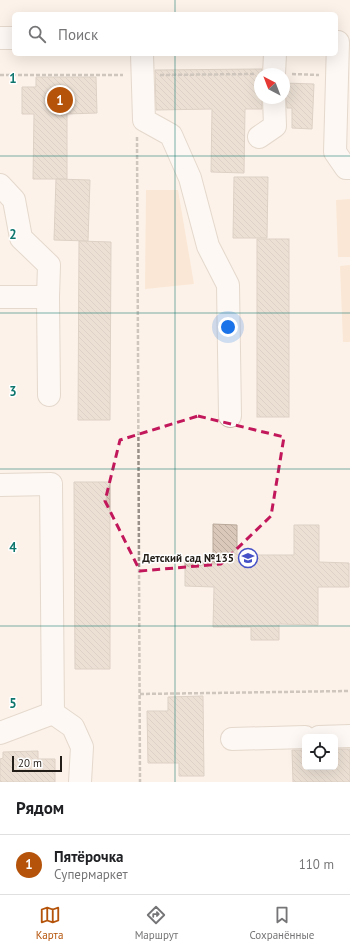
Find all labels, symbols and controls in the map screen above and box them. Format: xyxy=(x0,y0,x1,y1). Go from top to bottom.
search box xyxy=(12,12,338,56)
icon: search xyxy=(26,23,48,45)
text: Поиск xyxy=(58,25,98,44)
north arrow xyxy=(254,68,290,104)
text: 1 xyxy=(9,70,17,87)
pin: 1 xyxy=(47,85,73,115)
text: 2 xyxy=(9,226,17,243)
your location xyxy=(218,317,238,337)
text: 3 xyxy=(9,383,17,400)
text: 4 xyxy=(9,539,17,556)
school or university icon: Детский сад №135 xyxy=(237,547,259,569)
place label: Детский сад №135 xyxy=(142,551,234,565)
text: 5 xyxy=(9,695,17,712)
map controls xyxy=(302,734,338,770)
button: locate xyxy=(302,734,338,770)
scale bar xyxy=(12,754,62,773)
text: 20 m xyxy=(18,756,42,770)
text: Рядом xyxy=(16,797,64,819)
text: Пятёрочка xyxy=(54,847,123,866)
text: 1 xyxy=(25,856,33,873)
text: 110 m xyxy=(299,856,334,873)
text: Супермаркет xyxy=(54,866,128,883)
tab: Карта xyxy=(36,904,63,942)
tab: Маршрут xyxy=(135,904,178,942)
tab: Сохранённые xyxy=(249,904,314,942)

